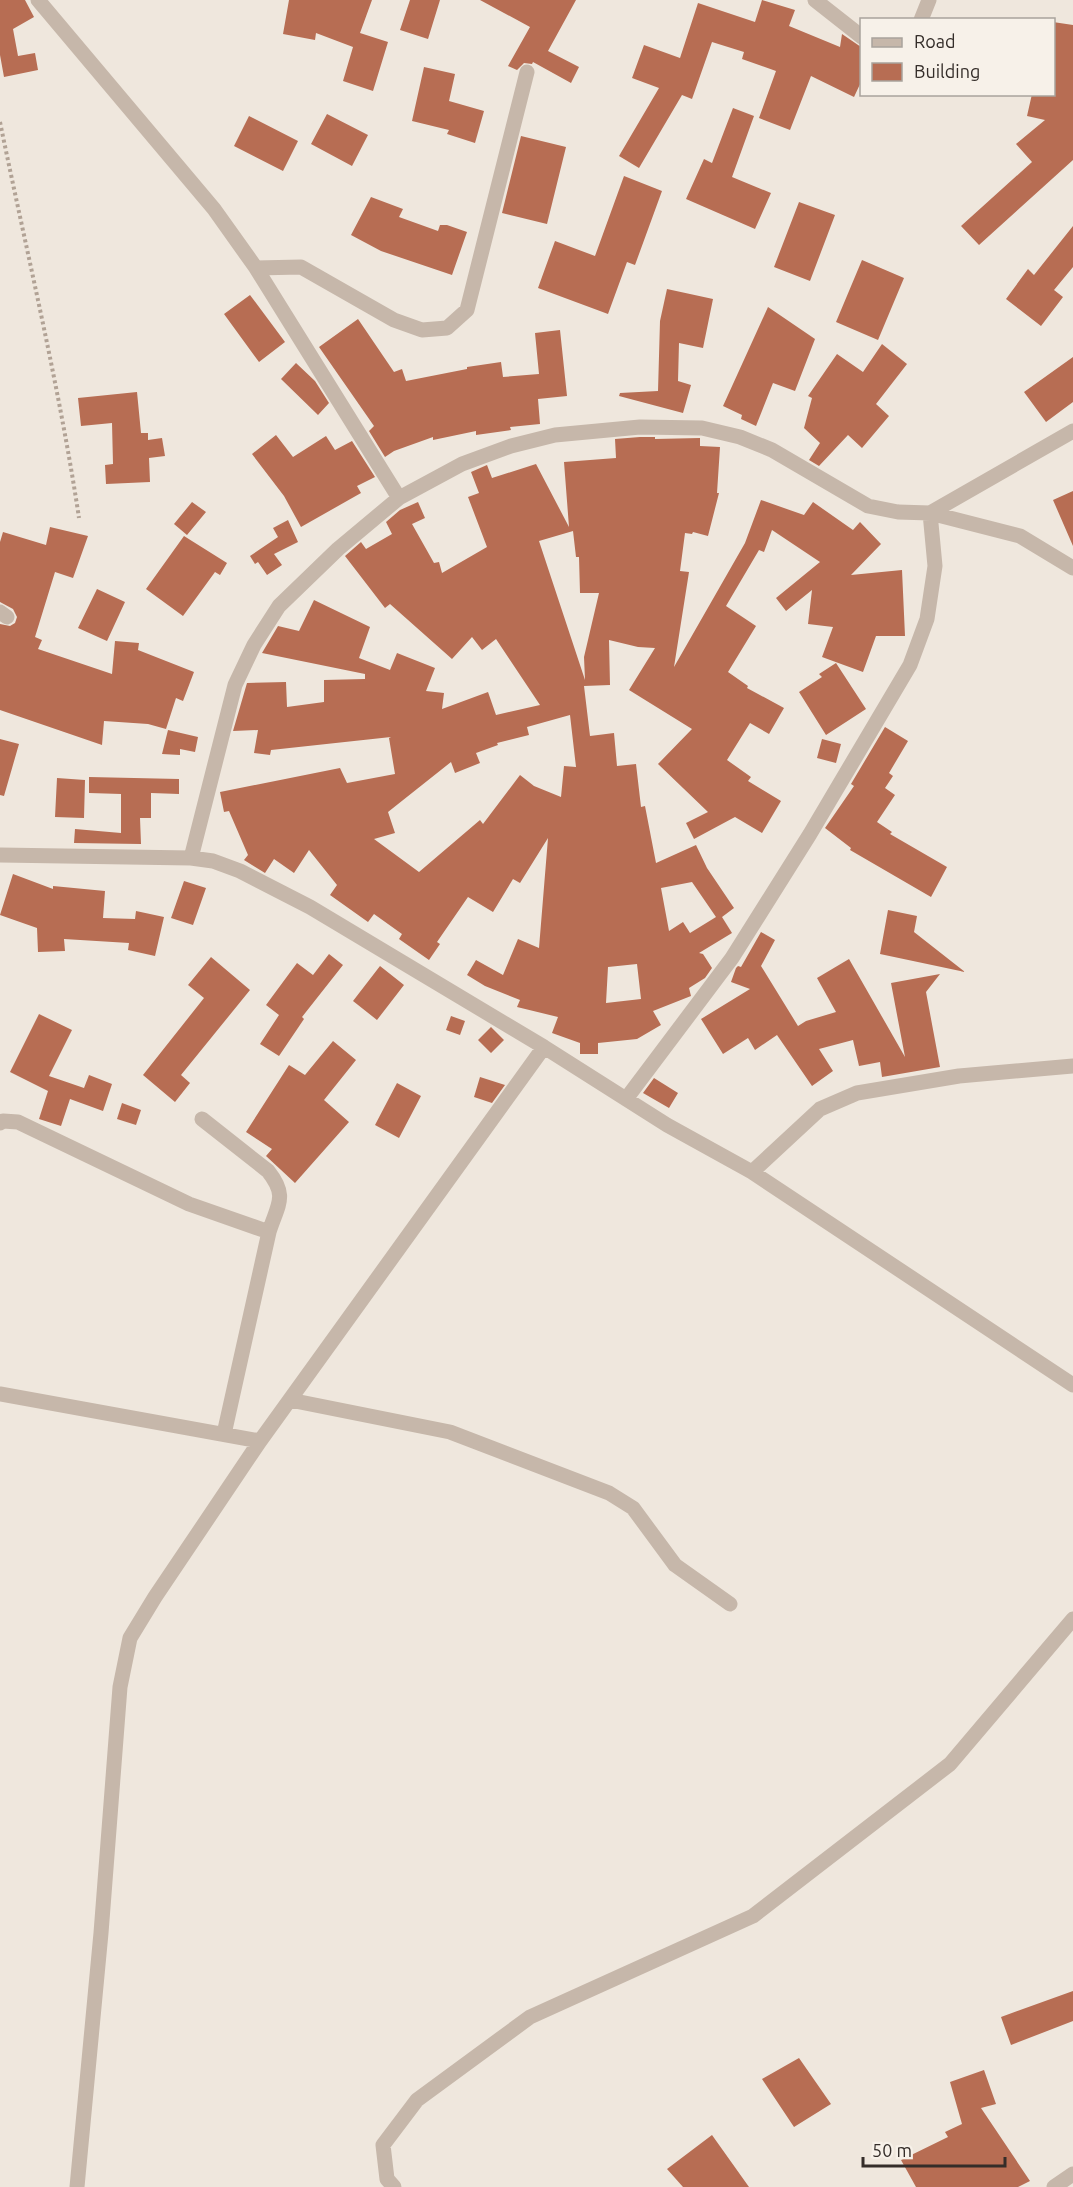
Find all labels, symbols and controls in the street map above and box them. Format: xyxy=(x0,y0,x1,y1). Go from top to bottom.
legend xyxy=(860,18,1055,96)
text: Road xyxy=(914,31,956,51)
text: Building xyxy=(914,61,980,81)
scale bar xyxy=(863,2130,1006,2168)
text: 50 m xyxy=(872,2140,912,2160)

